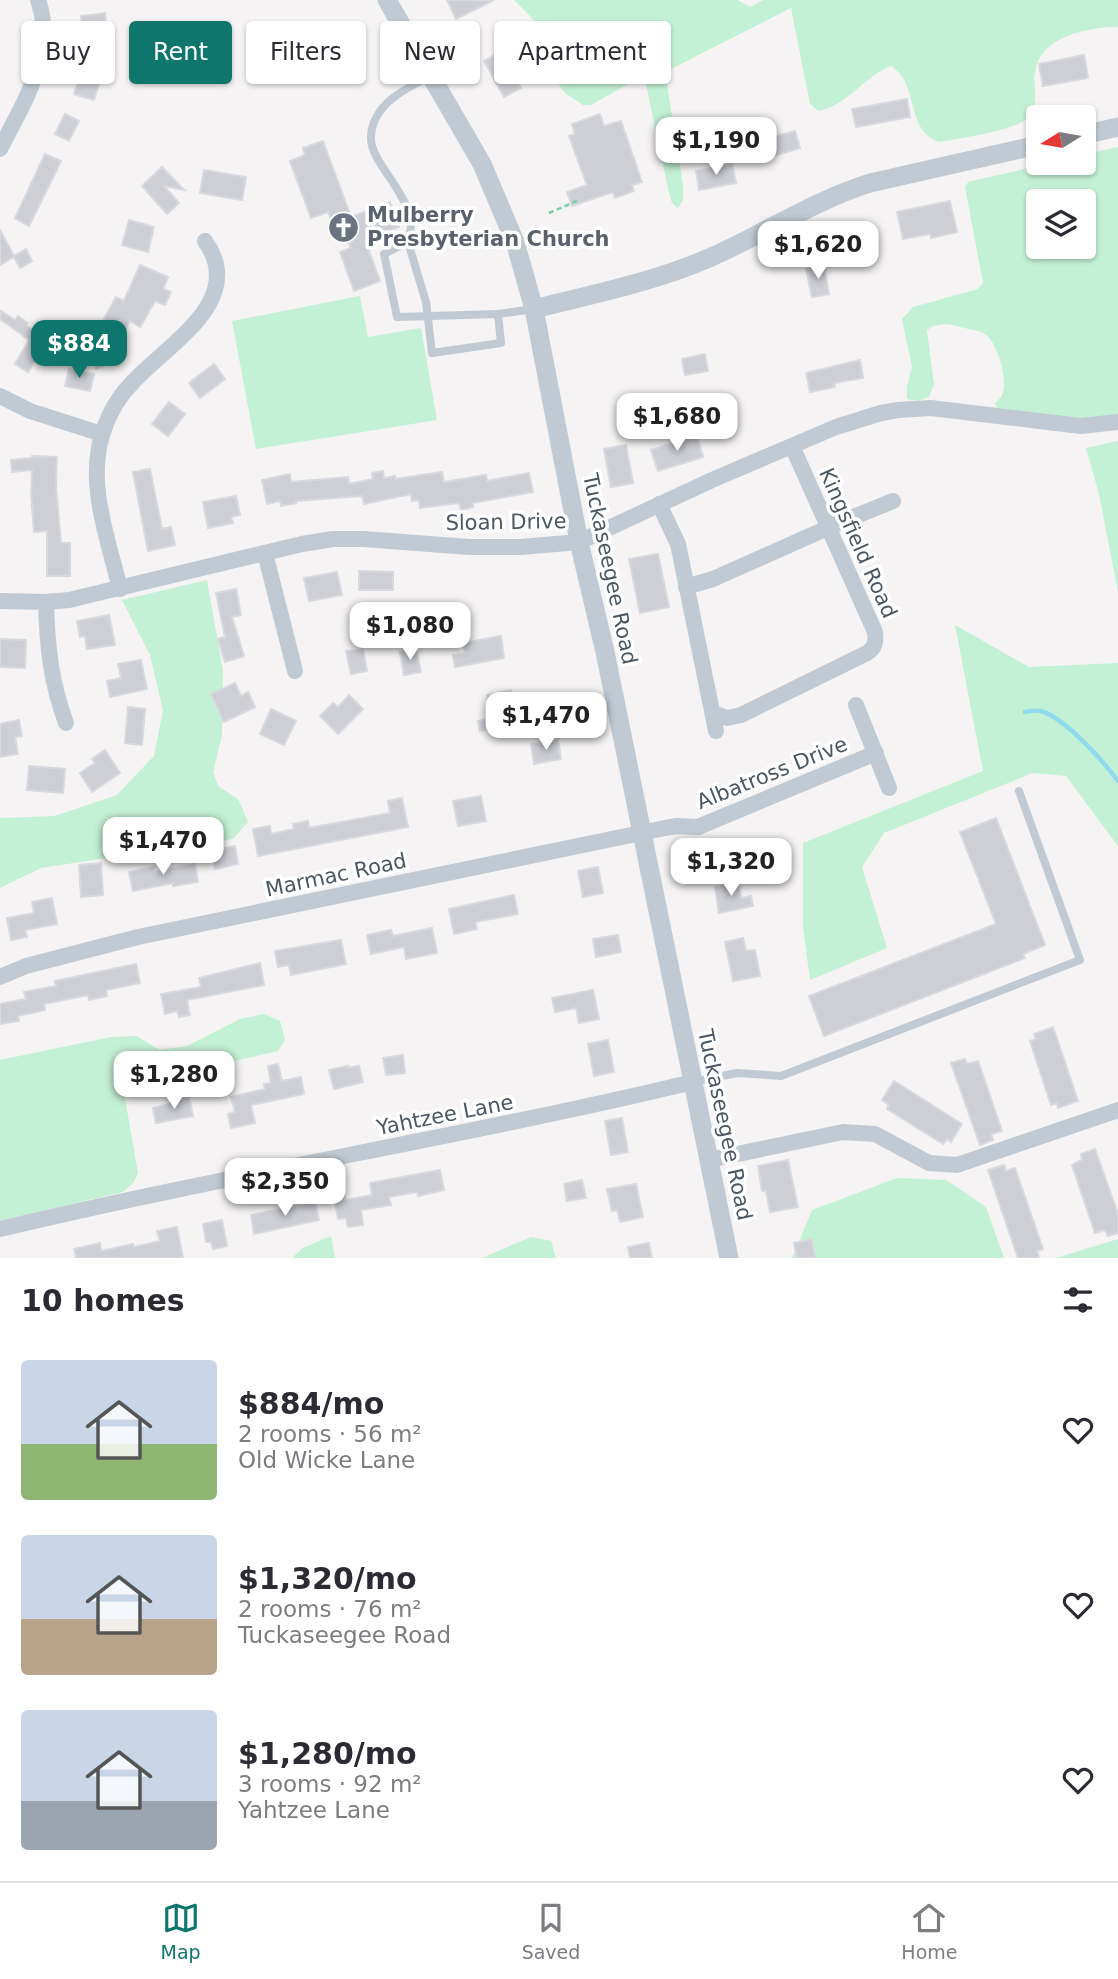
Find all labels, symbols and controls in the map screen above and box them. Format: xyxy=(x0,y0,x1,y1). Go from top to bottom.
chip: Buy xyxy=(21,21,115,84)
chip: Rent xyxy=(129,21,232,84)
chip: Filters xyxy=(246,21,366,84)
chip: New xyxy=(380,21,480,84)
chip: Apartment xyxy=(494,21,671,84)
north arrow xyxy=(1026,105,1096,175)
map controls xyxy=(1026,105,1096,259)
pin: $1,190 xyxy=(659,118,773,177)
text: $1,190 xyxy=(672,127,760,153)
button: layers xyxy=(1026,189,1096,259)
place label: Mulberry Presbyterian Church xyxy=(367,203,610,251)
church icon: Mulberry Presbyterian Church xyxy=(327,210,361,244)
pin: $1,620 xyxy=(761,222,875,281)
text: $1,620 xyxy=(774,231,862,257)
pin: $884 xyxy=(38,320,120,380)
text: $884 xyxy=(47,330,111,356)
pin: $1,680 xyxy=(620,393,734,453)
text: $1,680 xyxy=(633,403,721,429)
street label: Kingsfield Road xyxy=(814,464,902,622)
street label: Tuckaseegee Road xyxy=(578,470,642,667)
street label: Sloan Drive xyxy=(445,509,567,535)
pin: $1,080 xyxy=(353,602,467,662)
text: $1,080 xyxy=(366,612,454,638)
pin: $1,470 xyxy=(489,692,603,752)
text: $1,470 xyxy=(502,702,590,728)
street label: Albatross Drive xyxy=(693,732,851,814)
pin: $1,470 xyxy=(106,818,220,877)
text: $1,470 xyxy=(119,827,207,853)
pin: $1,320 xyxy=(674,838,788,898)
street label: Marmac Road xyxy=(263,848,409,902)
text: $1,320 xyxy=(687,848,775,874)
street label: Tuckaseegee Road xyxy=(693,1026,757,1223)
pin: $1,280 xyxy=(117,1052,231,1111)
text: $1,280 xyxy=(130,1061,218,1087)
street label: Yahtzee Lane xyxy=(374,1090,515,1140)
pin: $2,350 xyxy=(228,1158,342,1218)
text: $2,350 xyxy=(241,1168,329,1194)
icon: filters xyxy=(1059,1281,1097,1319)
text: 10 homes xyxy=(21,1283,185,1318)
text: $884/mo xyxy=(238,1386,384,1421)
icon: home xyxy=(77,1388,161,1472)
icon: heart xyxy=(1059,1411,1097,1449)
text: 2 rooms · 56 m² xyxy=(238,1421,422,1447)
text: Old Wicke Lane xyxy=(238,1447,415,1473)
text: $1,320/mo xyxy=(238,1561,417,1596)
icon: home xyxy=(77,1563,161,1647)
icon: heart xyxy=(1059,1586,1097,1624)
text: 2 rooms · 76 m² xyxy=(238,1596,422,1622)
text: Tuckaseegee Road xyxy=(238,1622,451,1648)
text: $1,280/mo xyxy=(238,1736,417,1771)
icon: home xyxy=(77,1738,161,1822)
icon: heart xyxy=(1059,1761,1097,1799)
text: 3 rooms · 92 m² xyxy=(238,1771,422,1797)
text: Yahtzee Lane xyxy=(238,1797,390,1823)
tab: Map xyxy=(161,1899,201,1963)
tab: Saved xyxy=(522,1899,580,1963)
tab: Home xyxy=(901,1899,957,1963)

